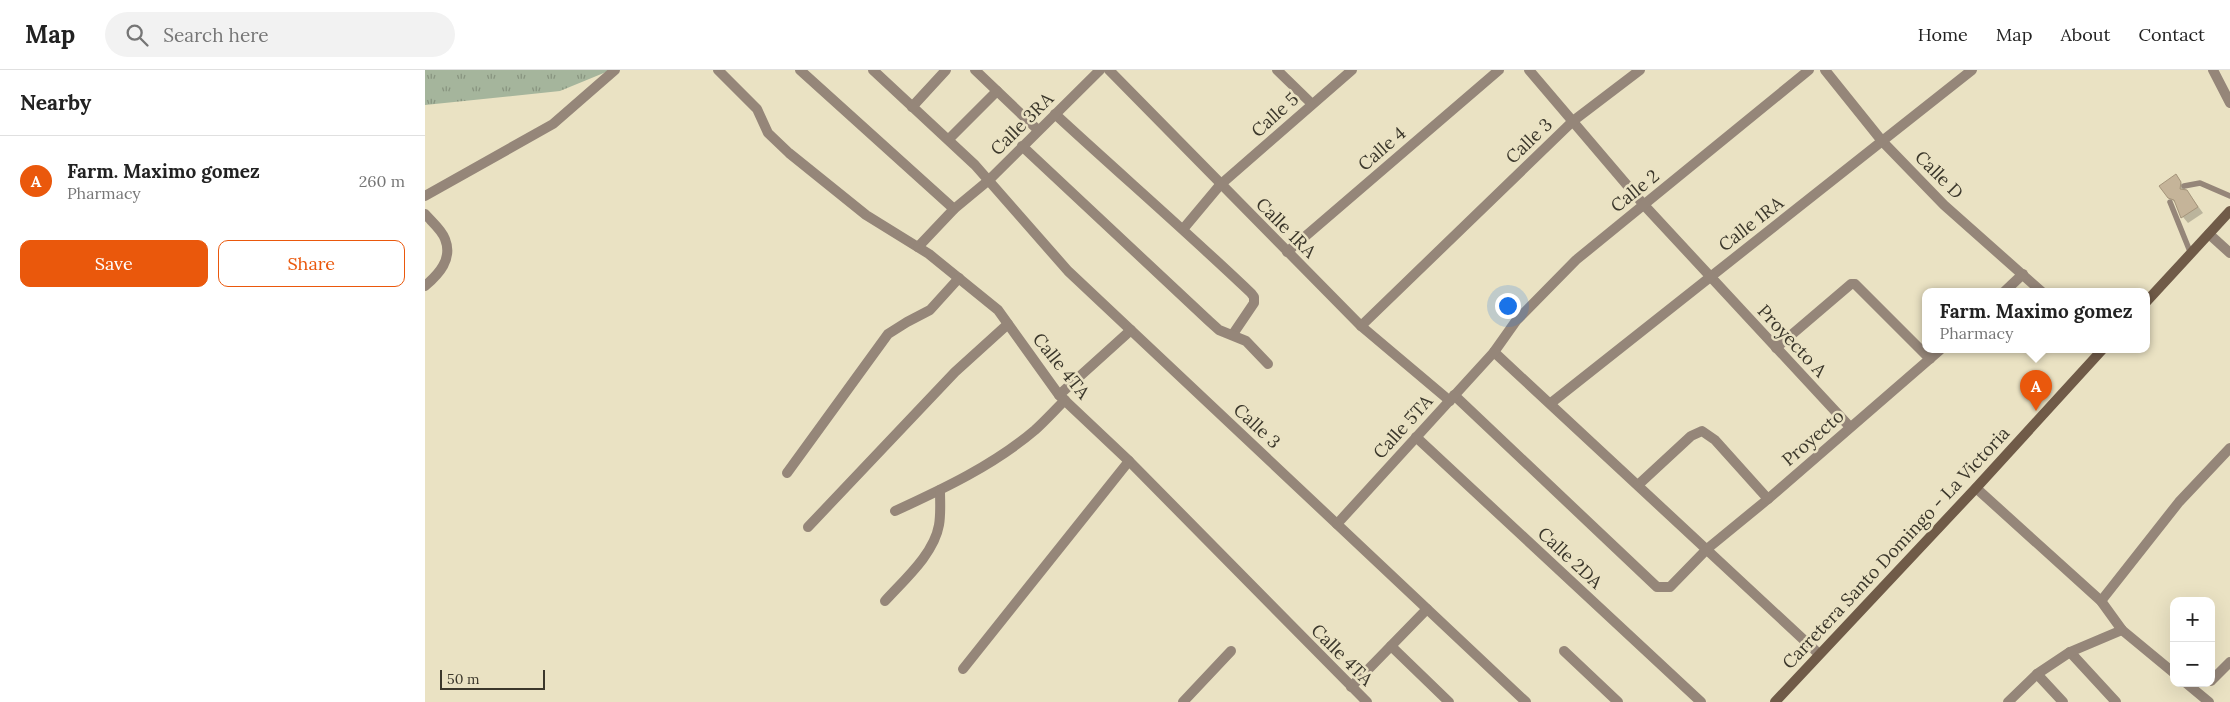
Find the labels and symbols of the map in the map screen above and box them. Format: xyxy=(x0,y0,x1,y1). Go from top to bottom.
street label: Calle 3RA xyxy=(985,87,1058,160)
street label: Calle 5 xyxy=(1246,87,1303,142)
street label: Calle 3 xyxy=(1500,113,1557,168)
street label: Calle 4 xyxy=(1353,121,1410,176)
street label: Calle D xyxy=(1910,145,1969,204)
street label: Calle 2 xyxy=(1606,164,1664,217)
street label: Calle 1RA xyxy=(1714,191,1788,256)
street label: Calle 1RA xyxy=(1251,193,1322,263)
your location xyxy=(1495,293,1521,319)
street label: Proyecto A xyxy=(1753,300,1832,382)
street label: Calle 4TA xyxy=(1028,328,1095,404)
pin: A xyxy=(2020,370,2052,411)
street label: Calle 5TA xyxy=(1368,389,1438,463)
street label: Calle 3 xyxy=(1229,398,1286,453)
street label: Proyecto xyxy=(1777,404,1848,471)
street label: Carretera Santo Domingo - La Victoria xyxy=(1777,422,2014,674)
street label: Calle 2DA xyxy=(1533,522,1608,594)
street label: Calle 4TA xyxy=(1307,619,1379,691)
scale bar xyxy=(440,667,545,690)

